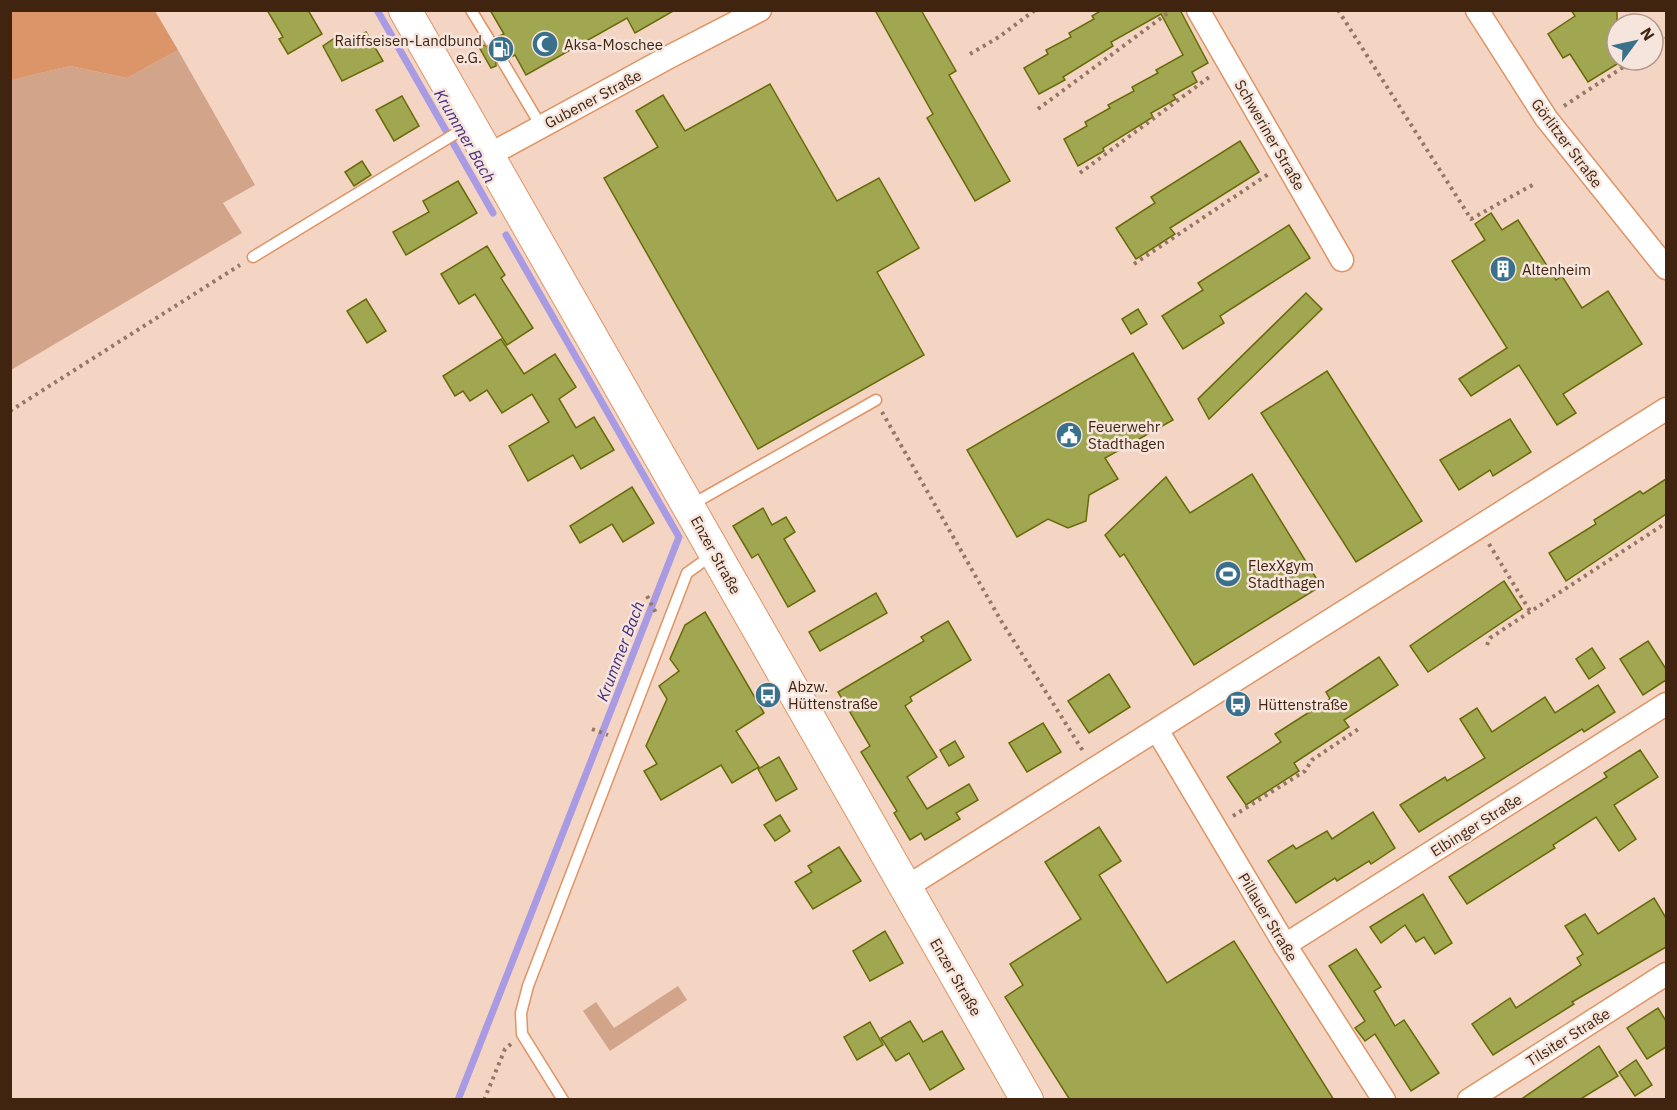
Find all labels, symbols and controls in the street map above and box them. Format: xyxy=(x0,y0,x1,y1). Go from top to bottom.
north arrow xyxy=(1605,12,1665,72)
text: N xyxy=(1636,24,1659,44)
mosque icon: Aksa-Moschee xyxy=(530,29,560,59)
place label: Raiffseisen-Landbund e.G. xyxy=(335,31,482,67)
fuel station icon: Raiffseisen-Landbund e.G. xyxy=(486,34,516,64)
place label: Aksa-Moschee xyxy=(564,35,663,54)
street label: Gubener Straße xyxy=(541,66,645,132)
street label: Schweriner Straße xyxy=(1231,76,1309,194)
water label: Krummer Bach xyxy=(430,85,500,187)
street label: Görlitzer Straße xyxy=(1527,95,1607,191)
building icon: Altenheim xyxy=(1488,254,1518,284)
place label: Altenheim xyxy=(1522,260,1591,279)
place label: Feuerwehr Stadthagen xyxy=(1088,417,1165,453)
public building icon: Feuerwehr Stadthagen xyxy=(1054,420,1084,450)
street label: Enzer Straße xyxy=(687,513,745,597)
place label: FlexXgym Stadthagen xyxy=(1248,556,1325,592)
sports icon: FlexXgym Stadthagen xyxy=(1213,559,1243,589)
water label: Krummer Bach xyxy=(592,598,648,704)
place label: Abzw. Hüttenstraße xyxy=(788,677,878,713)
bus stop icon: Abzw. Hüttenstraße xyxy=(753,680,783,710)
bus stop icon: Hüttenstraße xyxy=(1223,689,1253,719)
place label: Hüttenstraße xyxy=(1258,695,1348,714)
street label: Elbinger Straße xyxy=(1427,789,1525,861)
street label: Pillauer Straße xyxy=(1234,869,1302,965)
street label: Enzer Straße xyxy=(926,935,986,1019)
street label: Tilsiter Straße xyxy=(1523,1004,1613,1070)

